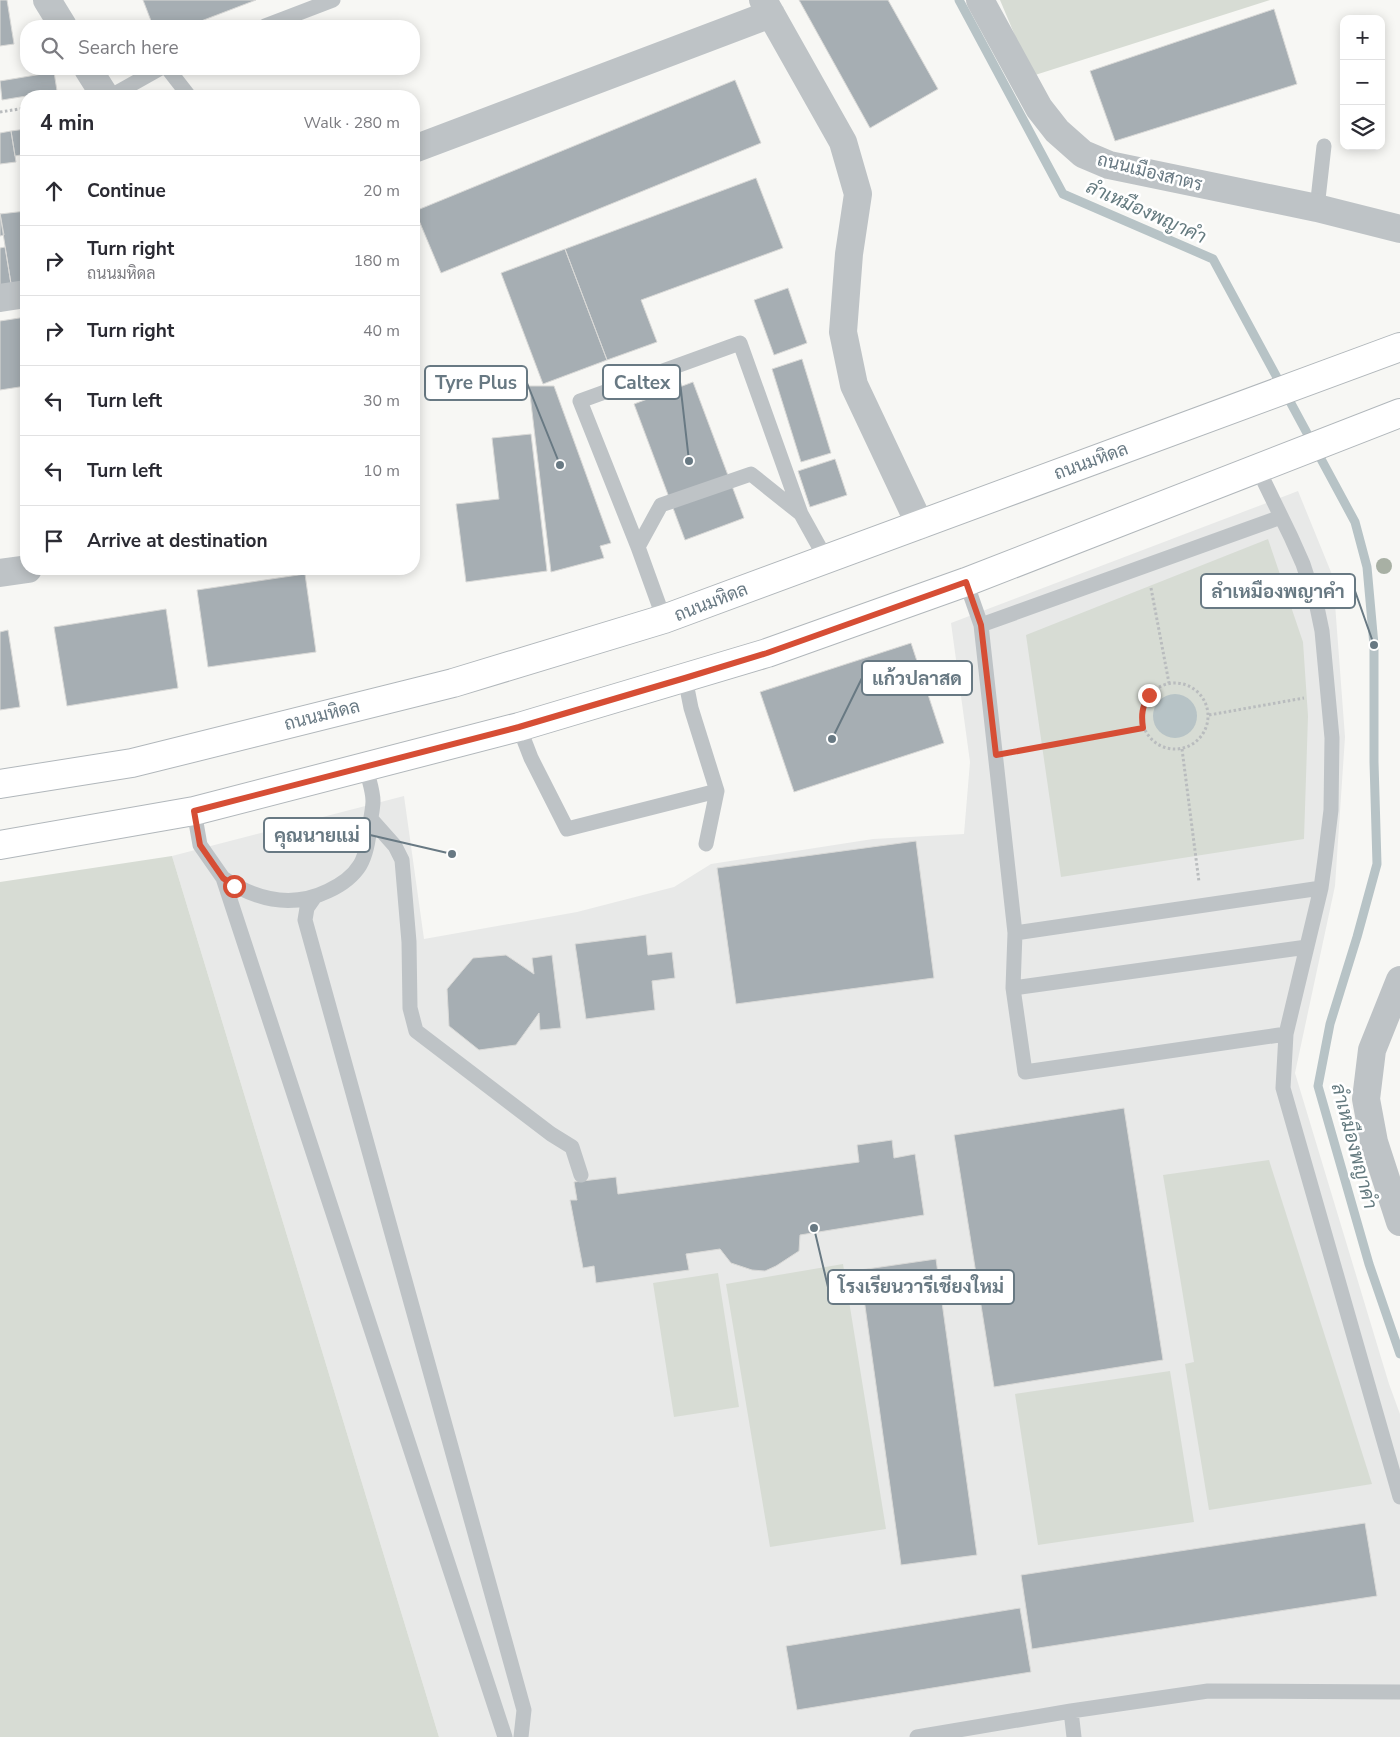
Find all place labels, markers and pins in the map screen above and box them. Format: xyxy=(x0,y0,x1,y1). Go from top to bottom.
callout: Caltex xyxy=(603,365,680,399)
callout: Tyre Plus xyxy=(425,366,527,400)
callout: ลำเหมืองพญาคำ xyxy=(1201,574,1355,608)
callout: แก้วปลาสด xyxy=(862,661,972,695)
callout: คุณนายแม่ xyxy=(264,818,370,852)
callout: โรงเรียนวารีเชียงใหม่ xyxy=(828,1270,1014,1304)

